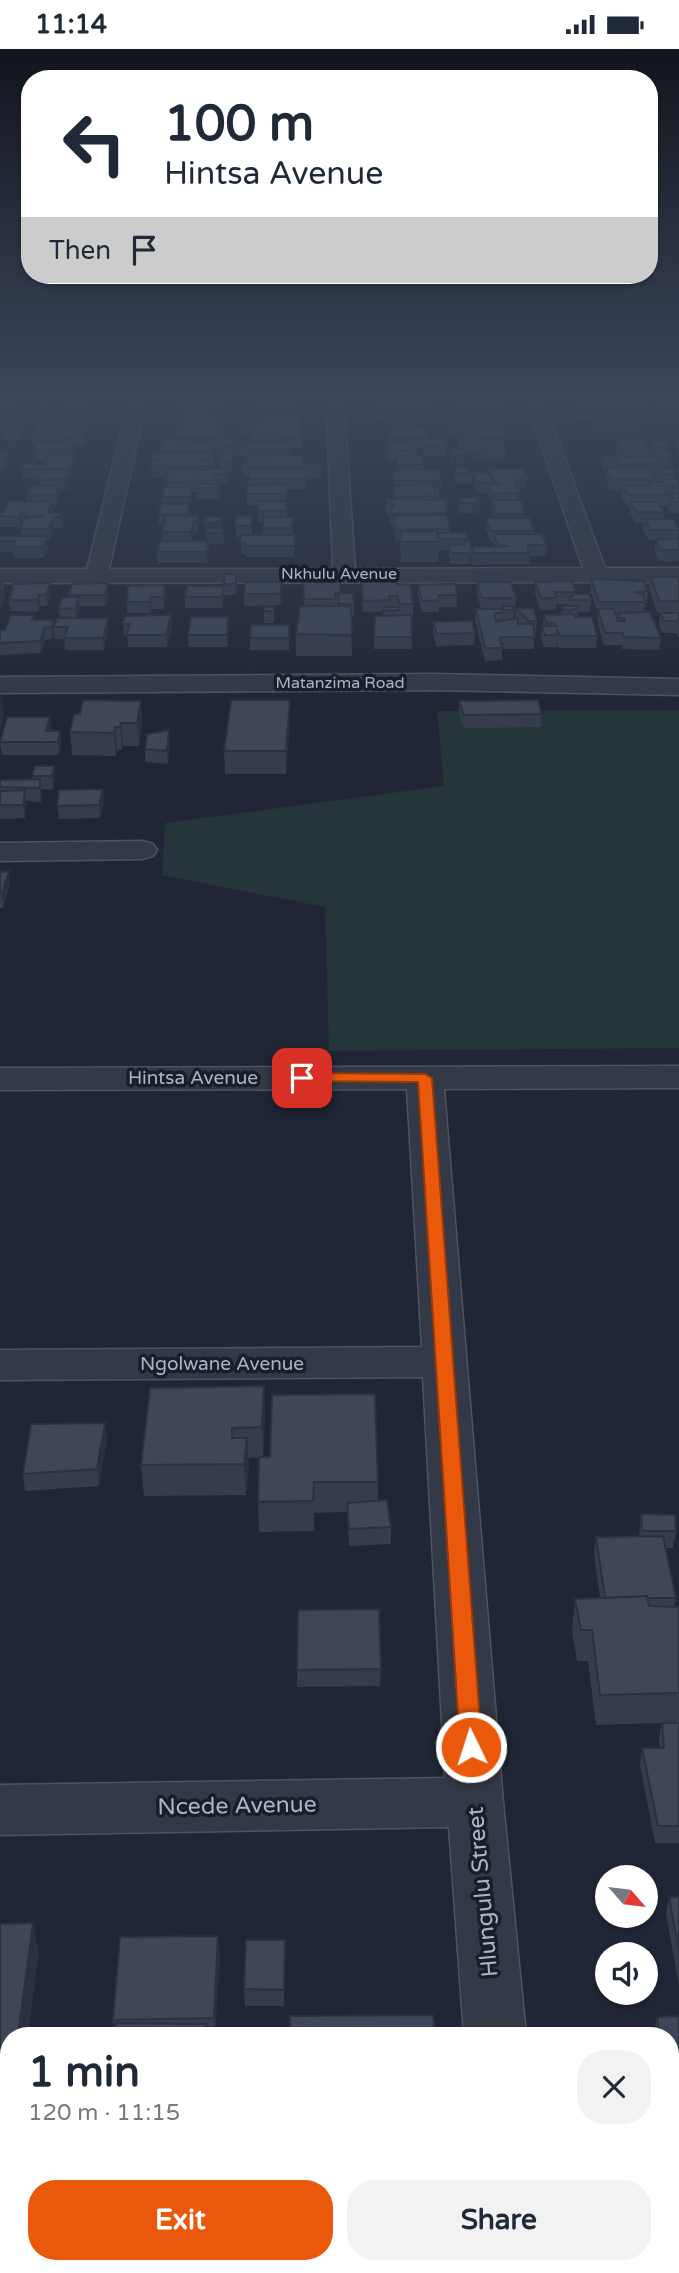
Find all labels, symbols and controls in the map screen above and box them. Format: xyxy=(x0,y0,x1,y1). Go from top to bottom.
text: 11:14 xyxy=(35,9,107,40)
text: 100 m xyxy=(164,95,314,154)
icon: left xyxy=(49,98,140,189)
text: Hintsa Avenue xyxy=(164,155,383,193)
icon: arrive xyxy=(125,231,163,269)
text: Then xyxy=(49,235,111,266)
street label: Nkhulu Avenue xyxy=(281,564,397,584)
street label: Matanzima Road xyxy=(275,673,405,693)
pin xyxy=(272,1048,332,1108)
icon: arrive xyxy=(283,1059,321,1097)
street label: Hintsa Avenue xyxy=(128,1067,258,1089)
street label: Ngolwane Avenue xyxy=(140,1353,304,1375)
position arrow xyxy=(434,1710,508,1784)
street label: Ncede Avenue xyxy=(157,1791,317,1821)
street label: Hlungulu Street xyxy=(462,1805,504,1978)
north arrow xyxy=(595,1865,658,1929)
map controls xyxy=(595,1865,658,2005)
button: sound xyxy=(595,1942,658,2005)
text: 1 min xyxy=(28,2047,140,2098)
button: close xyxy=(577,2050,651,2124)
text: 120 m · 11:15 xyxy=(28,2099,180,2127)
button: Exit xyxy=(28,2180,333,2260)
button: Share xyxy=(347,2180,651,2260)

